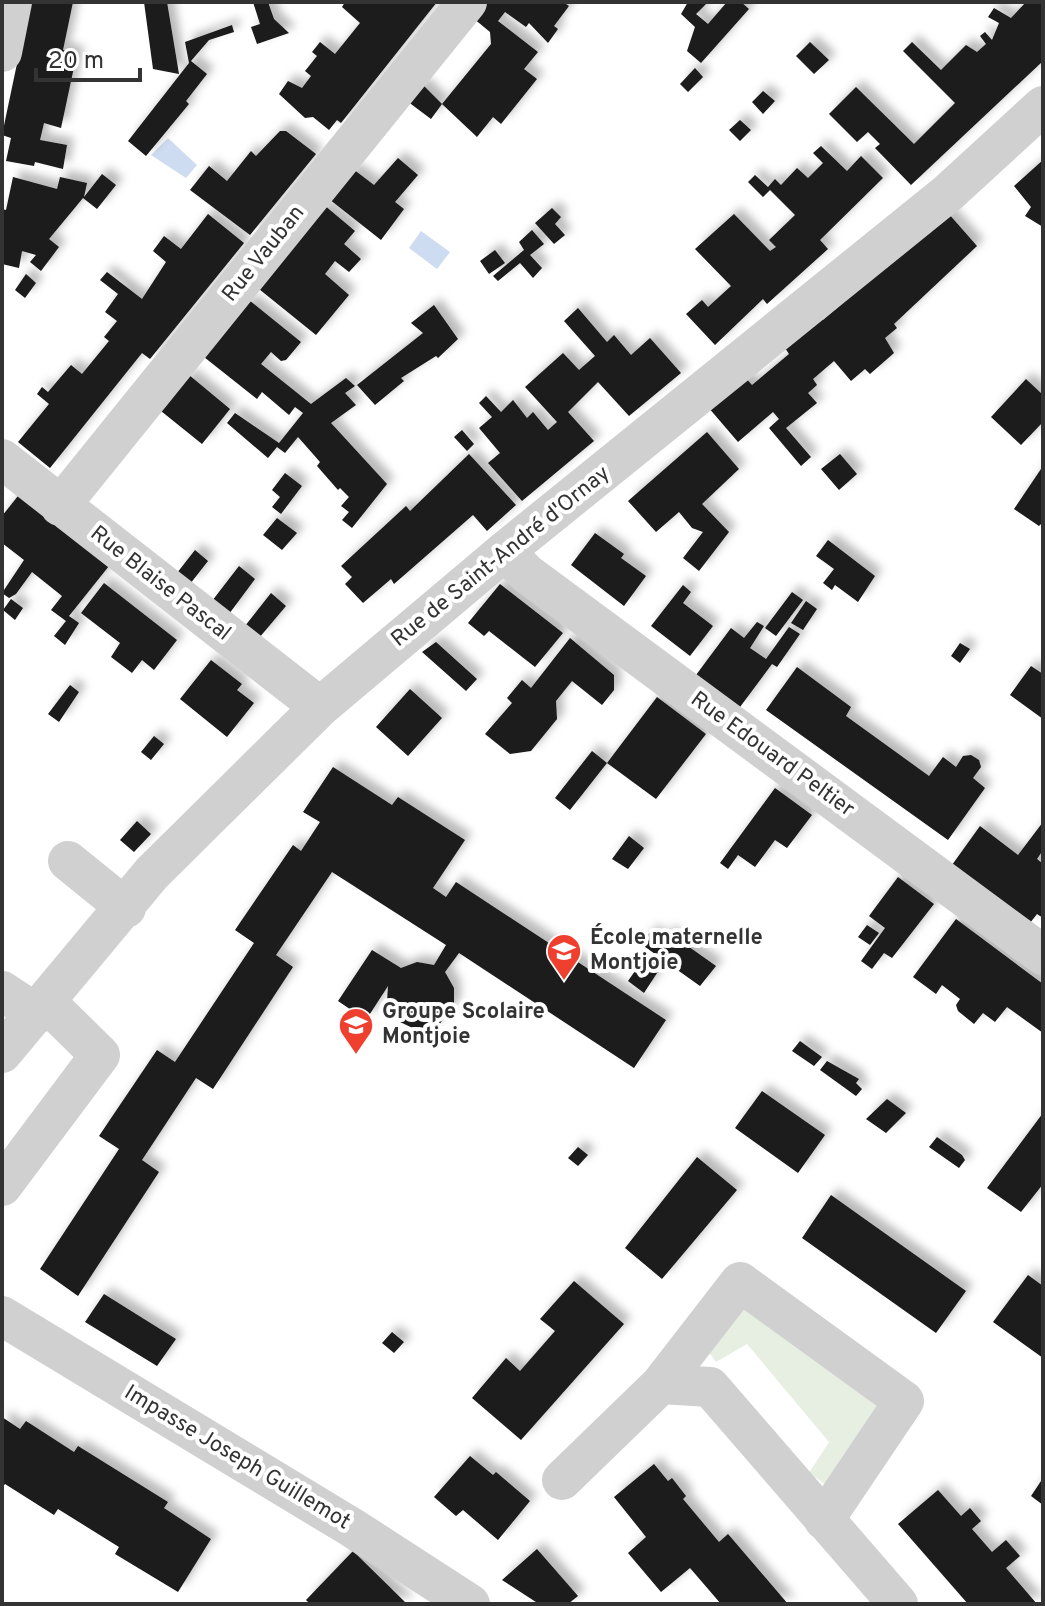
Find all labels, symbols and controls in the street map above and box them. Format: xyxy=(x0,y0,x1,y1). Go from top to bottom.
scale bar xyxy=(36,32,140,82)
text: 20 m xyxy=(48,47,104,77)
street label: Rue Vauban xyxy=(217,200,311,308)
street label: Rue de Saint-André d'Ornay xyxy=(386,460,616,654)
street label: Rue Blaise Pascal xyxy=(84,521,236,647)
street label: Rue Edouard Peltier xyxy=(685,686,860,824)
place label: École maternelle Montjoie xyxy=(590,923,763,977)
school or university icon: École maternelle Montjoie xyxy=(545,932,583,982)
place label: Groupe Scolaire Montjoie xyxy=(382,999,545,1051)
school or university icon: Groupe Scolaire Montjoie xyxy=(337,1006,375,1056)
street label: Impasse Joseph Guillemot xyxy=(119,1380,355,1536)

